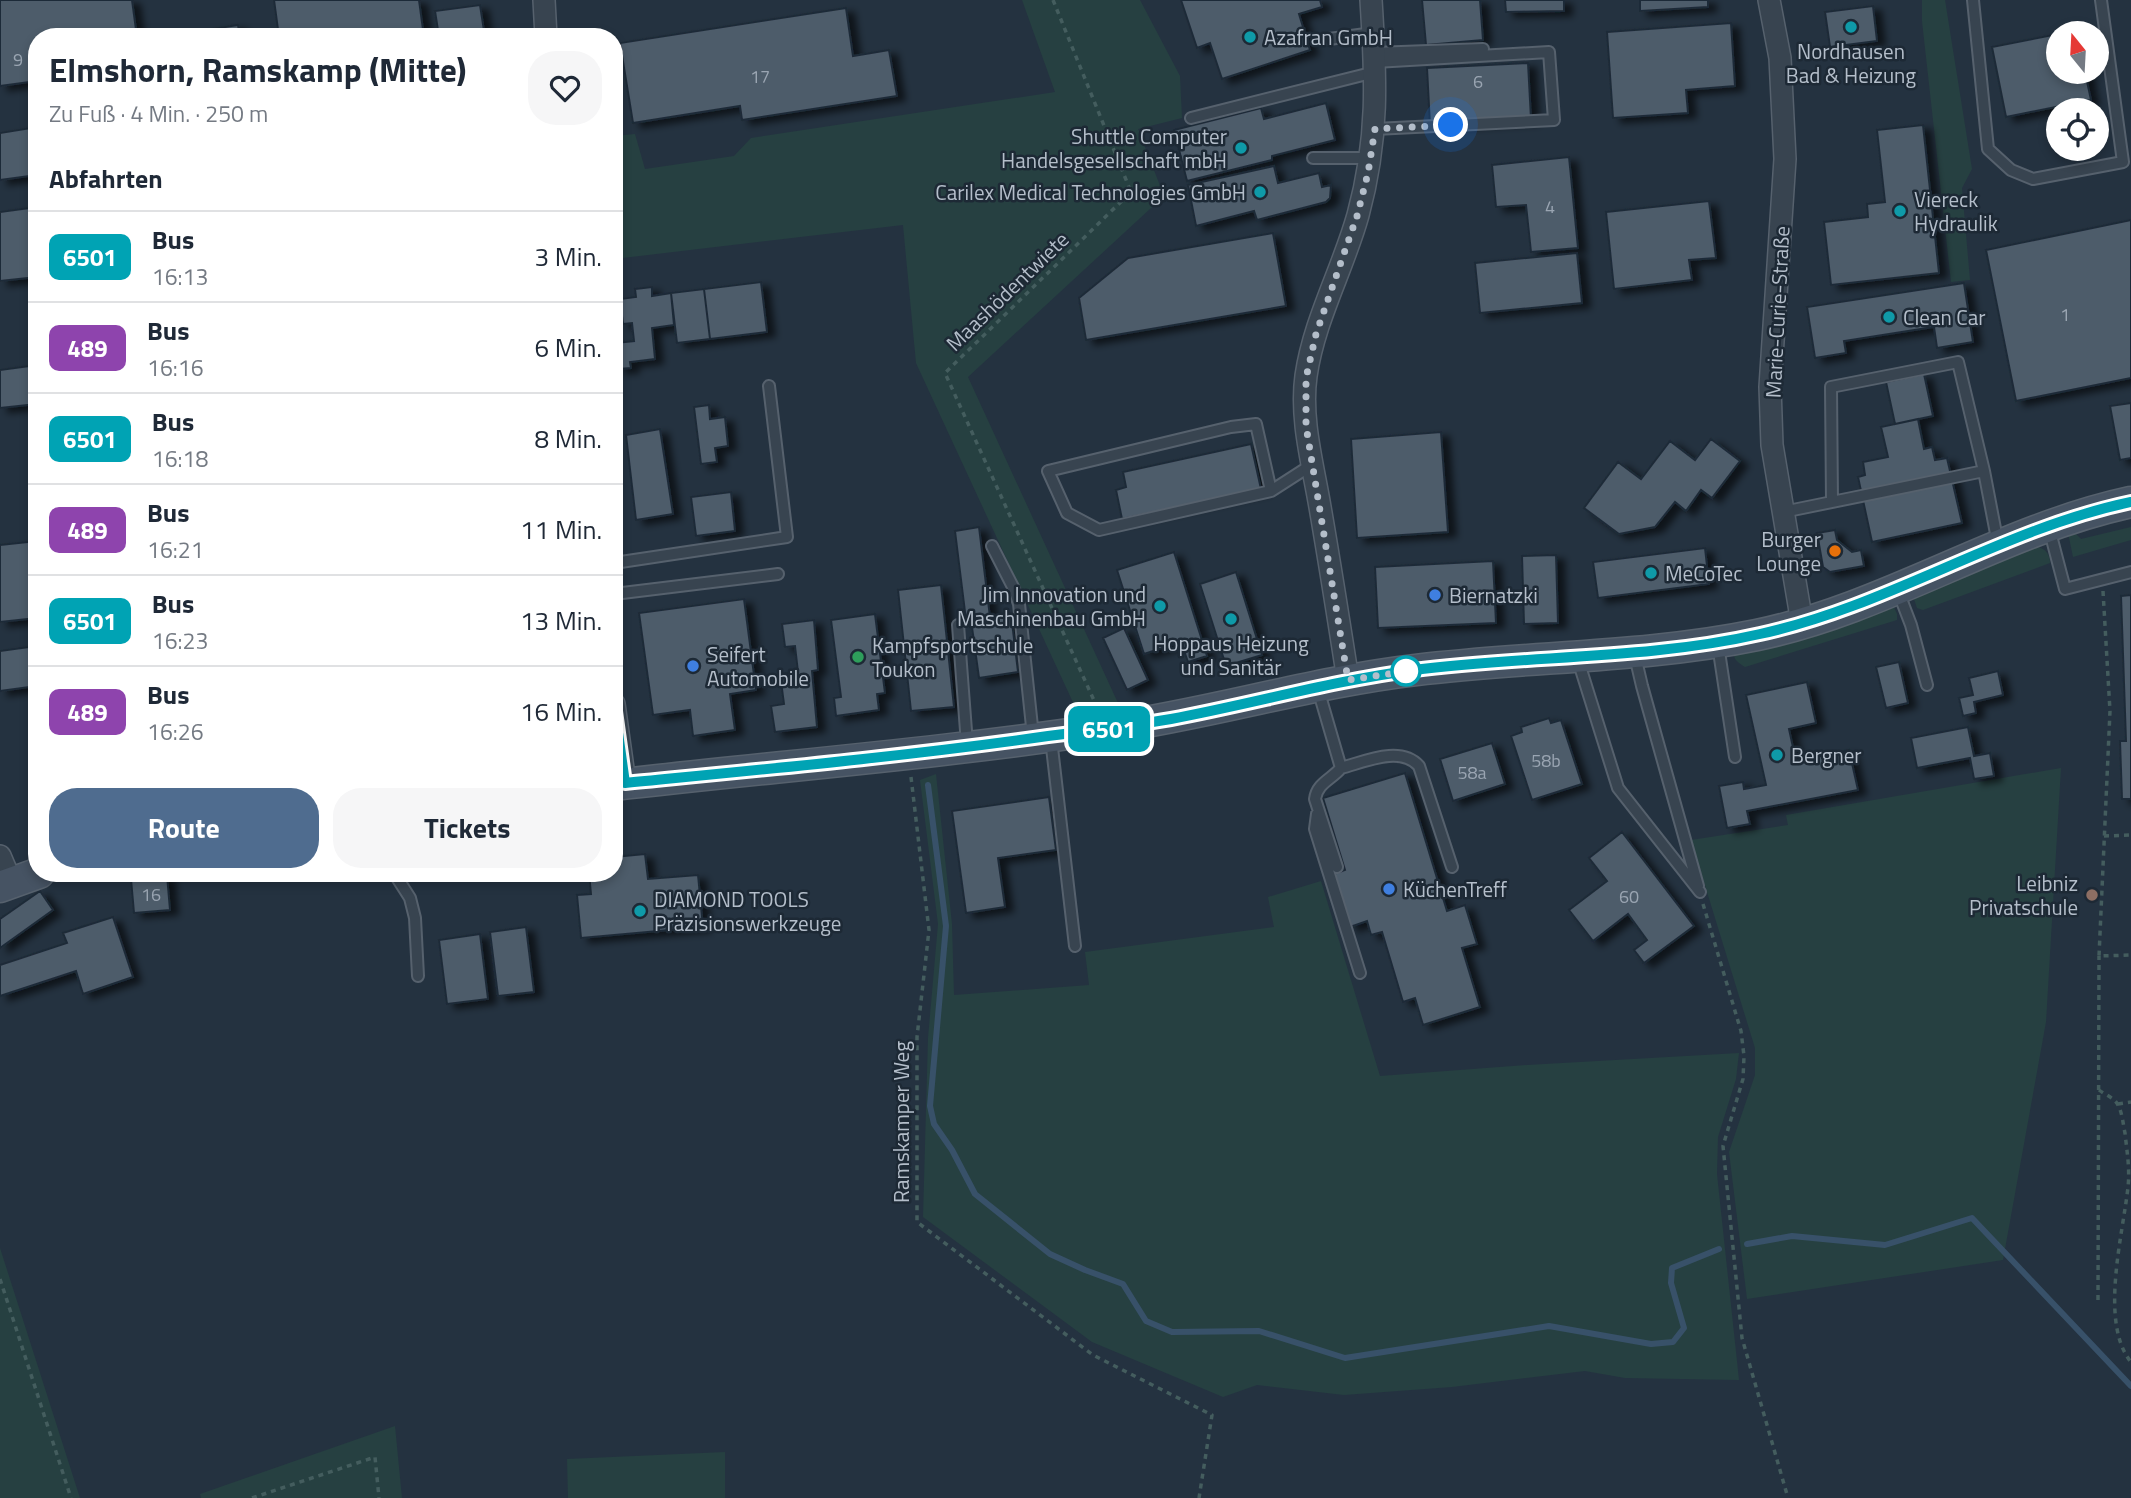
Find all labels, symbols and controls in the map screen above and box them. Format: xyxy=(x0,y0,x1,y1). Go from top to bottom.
marker: Nordhausen Bad & Heizung xyxy=(1843,19,1859,35)
place label: Azafran GmbH xyxy=(1264,21,1393,53)
north arrow xyxy=(2046,21,2109,84)
map controls xyxy=(2046,21,2109,161)
marker: Azafran GmbH xyxy=(1242,29,1258,45)
place label: Nordhausen Bad & Heizung xyxy=(1786,35,1916,91)
text: Elmshorn, Ramskamp (Mitte) xyxy=(49,45,467,95)
house number: 9 xyxy=(13,46,23,73)
button: heart xyxy=(528,51,602,125)
house number: 17 xyxy=(750,63,770,90)
house number: 6 xyxy=(1473,68,1483,95)
text: Zu Fuß · 4 Min. · 250 m xyxy=(49,96,268,131)
button: locate xyxy=(2046,98,2109,161)
your location xyxy=(1433,107,1468,142)
place label: Shuttle Computer Handelsgesellschaft mbH xyxy=(1001,120,1227,176)
marker: Shuttle Computer Handelsgesellschaft mbH xyxy=(1233,140,1249,156)
text: Abfahrten xyxy=(49,159,163,198)
place label: Carilex Medical Technologies GmbH xyxy=(935,176,1246,208)
place label: Viereck Hydraulik xyxy=(1914,183,1998,239)
marker: Carilex Medical Technologies GmbH xyxy=(1252,184,1268,200)
house number: 4 xyxy=(1545,193,1555,220)
marker: Viereck Hydraulik xyxy=(1892,203,1908,219)
text: Bus xyxy=(152,220,194,259)
street label: Maashödentwiete xyxy=(938,224,1076,358)
street label: Marie-Curie-Straße xyxy=(1757,225,1797,399)
text: 3 Min. xyxy=(535,237,602,276)
text: 6501 xyxy=(63,239,117,275)
text: 16:13 xyxy=(152,259,208,294)
place label: Clean Car xyxy=(1903,301,1986,333)
house number: 1 xyxy=(2060,301,2070,328)
marker: Clean Car xyxy=(1881,309,1897,325)
text: Bus xyxy=(147,311,189,350)
text: 6 Min. xyxy=(535,328,602,367)
text: 489 xyxy=(67,330,108,366)
text: 16:16 xyxy=(147,350,204,385)
text: Bus xyxy=(152,402,194,441)
text: 8 Min. xyxy=(535,419,602,458)
text: 6501 xyxy=(63,421,117,457)
text: 16:18 xyxy=(152,441,208,476)
text: Bus xyxy=(147,493,189,532)
text: 11 Min. xyxy=(520,510,602,549)
text: 489 xyxy=(67,512,108,548)
place label: Burger Lounge xyxy=(1756,523,1821,579)
text: 16:21 xyxy=(147,532,204,567)
marker: Burger Lounge xyxy=(1827,543,1843,559)
place label: MeCoTec xyxy=(1665,557,1742,589)
marker: MeCoTec xyxy=(1643,565,1659,581)
place label: Jim Innovation und Maschinenbau GmbH xyxy=(957,578,1146,634)
place label: Biernatzki xyxy=(1449,579,1538,611)
text: Bus xyxy=(152,584,194,623)
marker: Biernatzki xyxy=(1427,587,1443,603)
marker: Jim Innovation und Maschinenbau GmbH xyxy=(1152,598,1168,614)
text: 13 Min. xyxy=(520,601,602,640)
text: 6501 xyxy=(63,603,117,639)
marker: Hoppaus Heizung und Sanitär xyxy=(1223,611,1239,627)
text: 16:23 xyxy=(152,623,208,658)
place label: Hoppaus Heizung und Sanitär xyxy=(1153,627,1309,683)
place label: Kampfsportschule Toukon xyxy=(872,629,1033,685)
place label: Seifert Automobile xyxy=(707,638,809,694)
marker: Kampfsportschule Toukon xyxy=(850,649,866,665)
unlabelled marker xyxy=(1391,656,1421,686)
marker: Seifert Automobile xyxy=(685,658,701,674)
text: Bus xyxy=(147,675,189,714)
text: 16 Min. xyxy=(520,692,602,731)
text: 489 xyxy=(67,694,108,730)
line badge: 6501 xyxy=(1060,706,1158,752)
text: 6501 xyxy=(1082,711,1136,747)
text: 16:26 xyxy=(147,714,204,749)
place label: Bergner xyxy=(1791,739,1862,771)
house number: 58b xyxy=(1531,747,1561,774)
marker: Bergner xyxy=(1769,747,1785,763)
house number: 58a xyxy=(1457,759,1487,786)
button: Route xyxy=(49,788,319,868)
button: Tickets xyxy=(333,788,602,868)
place label: Leibniz Privatschule xyxy=(1969,867,2078,923)
place label: KüchenTreff xyxy=(1403,873,1507,905)
house number: 16 xyxy=(141,881,161,908)
marker: KüchenTreff xyxy=(1381,881,1397,897)
place label: DIAMOND TOOLS Präzisionswerkzeuge xyxy=(654,883,841,939)
house number: 60 xyxy=(1619,883,1639,910)
marker: Leibniz Privatschule xyxy=(2084,887,2100,903)
marker: DIAMOND TOOLS Präzisionswerkzeuge xyxy=(632,903,648,919)
street label: Ramskamper Weg xyxy=(885,1041,917,1203)

